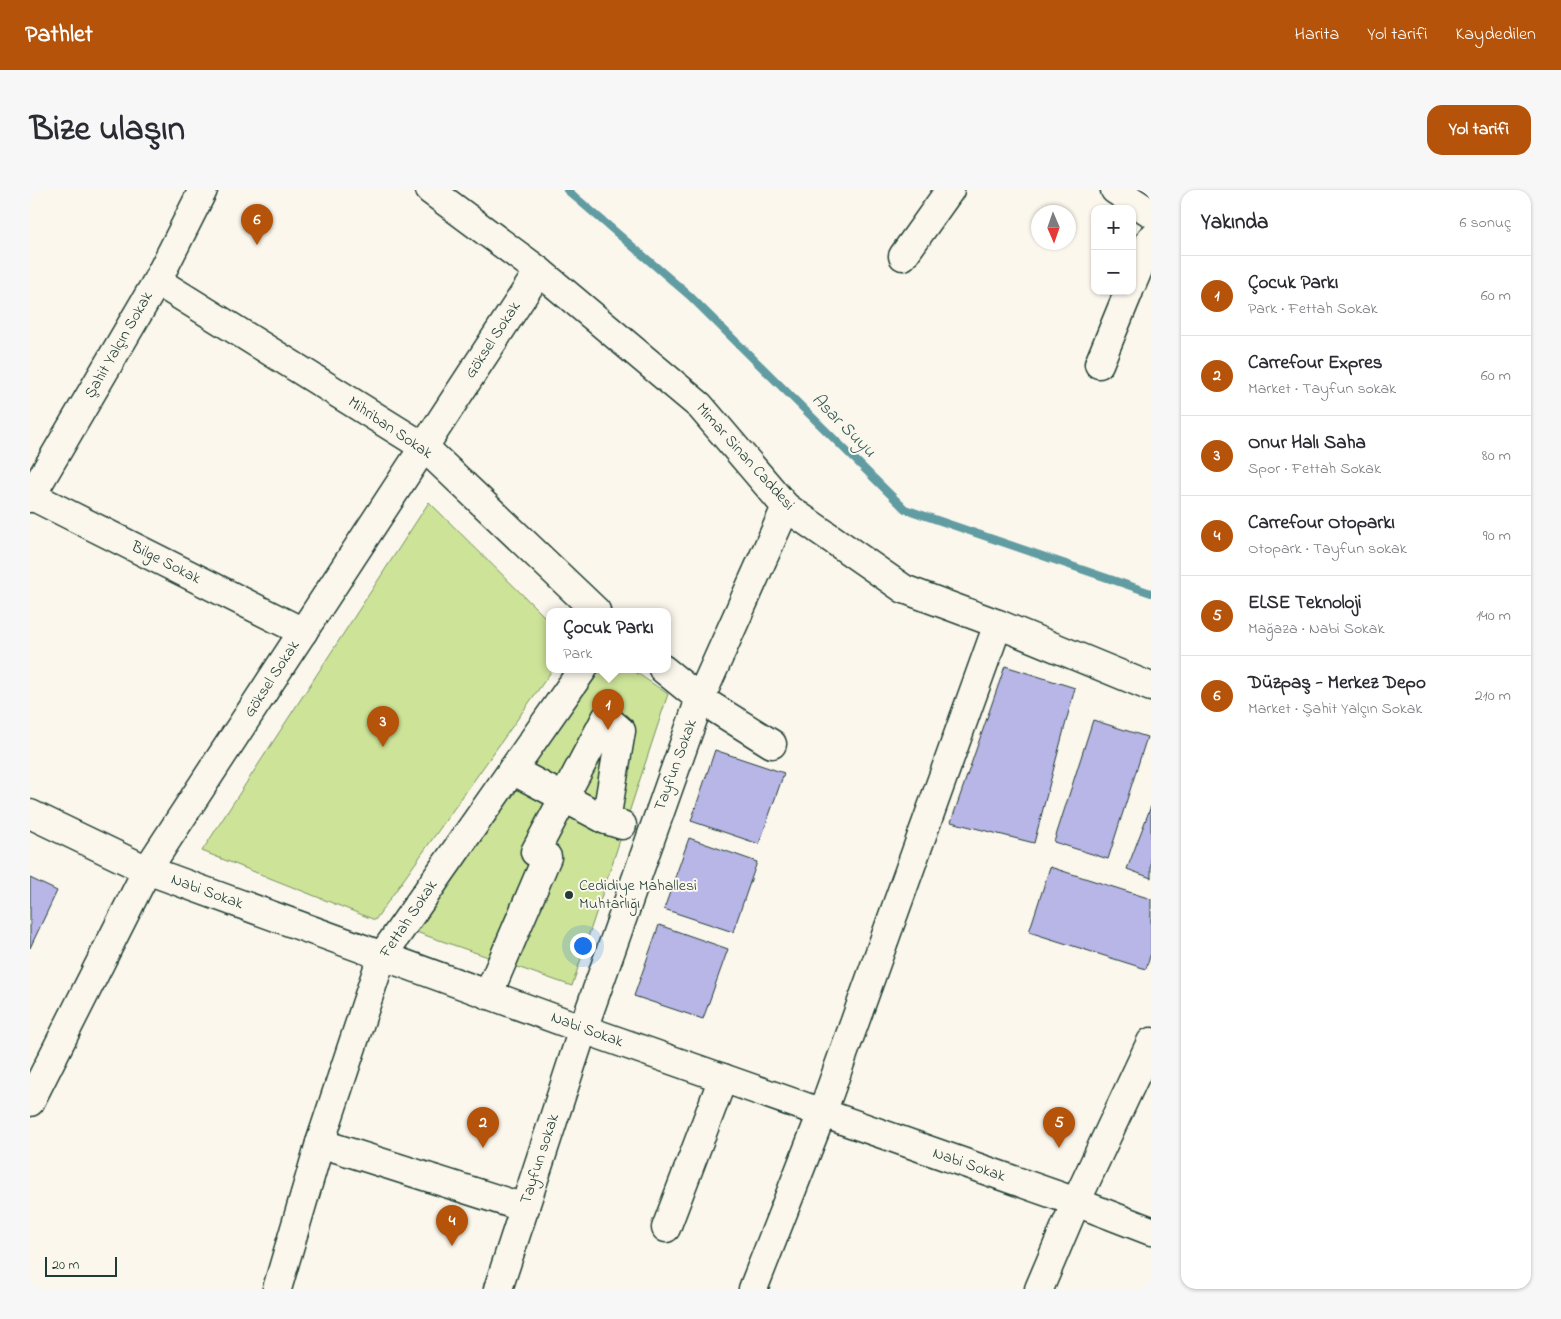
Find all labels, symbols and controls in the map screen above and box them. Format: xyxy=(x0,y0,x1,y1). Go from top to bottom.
text: Pathlet xyxy=(25,18,93,53)
text: Harita xyxy=(1294,22,1339,48)
text: Yol tarifi xyxy=(1367,22,1428,48)
text: Kaydedilen xyxy=(1456,22,1536,48)
text: Bize ulaşın xyxy=(30,105,185,156)
button: Yol tarifi xyxy=(1427,105,1531,155)
pin: 6 xyxy=(241,204,273,245)
north arrow xyxy=(1031,205,1076,250)
map controls xyxy=(1091,205,1136,295)
button: + xyxy=(1091,205,1136,250)
text: Yakında xyxy=(1201,208,1268,238)
text: 6 sonuç xyxy=(1459,211,1511,235)
button: − xyxy=(1091,250,1136,295)
text: Çocuk Parkı xyxy=(1248,270,1338,297)
text: 1 xyxy=(1214,284,1220,308)
text: 60 m xyxy=(1481,284,1511,308)
street label: Şahit Yalçın Sokak xyxy=(79,286,160,403)
street label: Göksel Sokak xyxy=(459,296,527,383)
text: Park · Fettah Sokak xyxy=(1248,297,1378,321)
text: Carrefour Expres xyxy=(1248,350,1382,377)
text: 2 xyxy=(1213,364,1221,388)
text: 60 m xyxy=(1481,364,1511,388)
text: Market · Tayfun sokak xyxy=(1248,377,1396,401)
water label: Asar Suyu xyxy=(805,388,881,464)
street label: Mihriban Sokak xyxy=(343,391,438,466)
street label: Mimar Sinan Caddesi xyxy=(690,398,800,516)
text: Onur Halı Saha xyxy=(1248,430,1366,457)
text: 3 xyxy=(1214,444,1220,468)
text: 80 m xyxy=(1482,444,1511,468)
text: Spor · Fettah Sokak xyxy=(1248,457,1381,481)
text: Carrefour Otoparkı xyxy=(1248,510,1395,537)
text: 4 xyxy=(1214,524,1220,548)
text: 90 m xyxy=(1483,524,1511,548)
street label: Bilge Sokak xyxy=(126,535,206,591)
text: Otopark · Tayfun sokak xyxy=(1248,537,1407,561)
text: ELSE Teknoloji xyxy=(1248,590,1361,617)
text: 5 xyxy=(1212,604,1222,628)
text: 140 m xyxy=(1476,604,1511,628)
popup xyxy=(546,608,671,673)
text: Çocuk Parkı xyxy=(563,615,654,642)
text: Mağaza · Nabi Sokak xyxy=(1248,617,1384,641)
street label: Göksel Sokak xyxy=(238,635,306,722)
text: Park xyxy=(563,642,592,666)
text: Düzpaş - Merkez Depo xyxy=(1248,670,1426,697)
text: 6 xyxy=(1213,684,1221,708)
text: 210 m xyxy=(1475,684,1511,708)
pin: 1 xyxy=(592,689,624,730)
text: Market · Şahit Yalçın Sokak xyxy=(1248,697,1422,721)
pin: 3 xyxy=(367,706,399,747)
street label: Tayfun Sokak xyxy=(648,715,704,814)
street label: Nabi Sokak xyxy=(167,868,248,917)
street label: Fettah Sokak xyxy=(374,874,444,964)
place label: Cedidiye Mahallesi Muhtarlığı xyxy=(579,874,697,916)
marker: Cedidiye Mahallesi Muhtarlığı xyxy=(563,889,575,901)
your location xyxy=(570,933,596,959)
street label: Nabi Sokak xyxy=(547,1006,628,1055)
pin: 2 xyxy=(467,1107,499,1148)
pin: 5 xyxy=(1043,1107,1075,1148)
street label: Tayfun sokak xyxy=(514,1110,566,1207)
street label: Nabi Sokak xyxy=(929,1141,1010,1189)
pin: 4 xyxy=(436,1205,468,1246)
scale bar xyxy=(45,1254,118,1277)
text: 20 m xyxy=(52,1255,79,1276)

